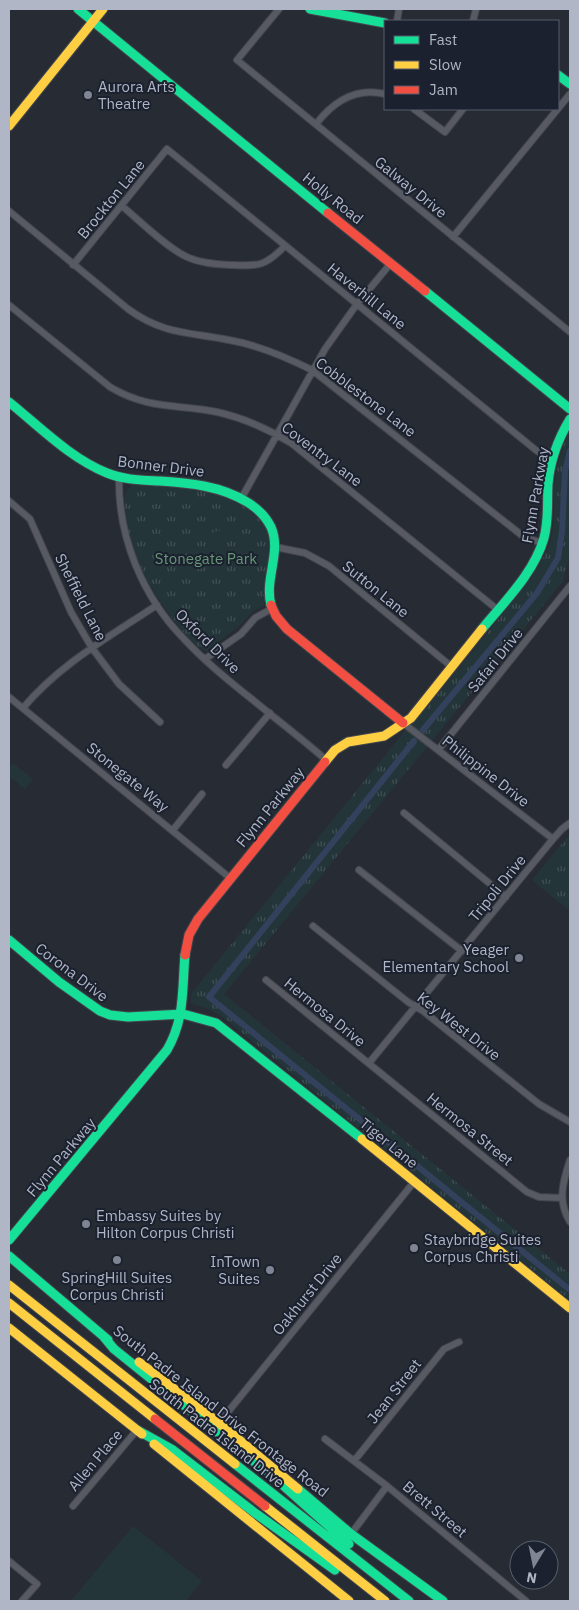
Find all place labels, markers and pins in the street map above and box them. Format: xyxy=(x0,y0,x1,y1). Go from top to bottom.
place label: Aurora Arts Theatre xyxy=(98,77,175,113)
marker: Aurora Arts Theatre xyxy=(82,89,94,101)
place label: Yeager Elementary School xyxy=(382,940,509,976)
marker: Yeager Elementary School xyxy=(513,952,525,964)
place label: Embassy Suites by Hilton Corpus Christi xyxy=(96,1206,235,1242)
marker: Embassy Suites by Hilton Corpus Christi xyxy=(80,1218,92,1230)
place label: Staybridge Suites Corpus Christi xyxy=(424,1230,541,1266)
marker: Staybridge Suites Corpus Christi xyxy=(408,1242,420,1254)
place label: InTown Suites xyxy=(210,1252,260,1288)
marker: SpringHill Suites Corpus Christi xyxy=(111,1254,123,1266)
marker: InTown Suites xyxy=(264,1264,276,1276)
place label: SpringHill Suites Corpus Christi xyxy=(62,1268,172,1304)

